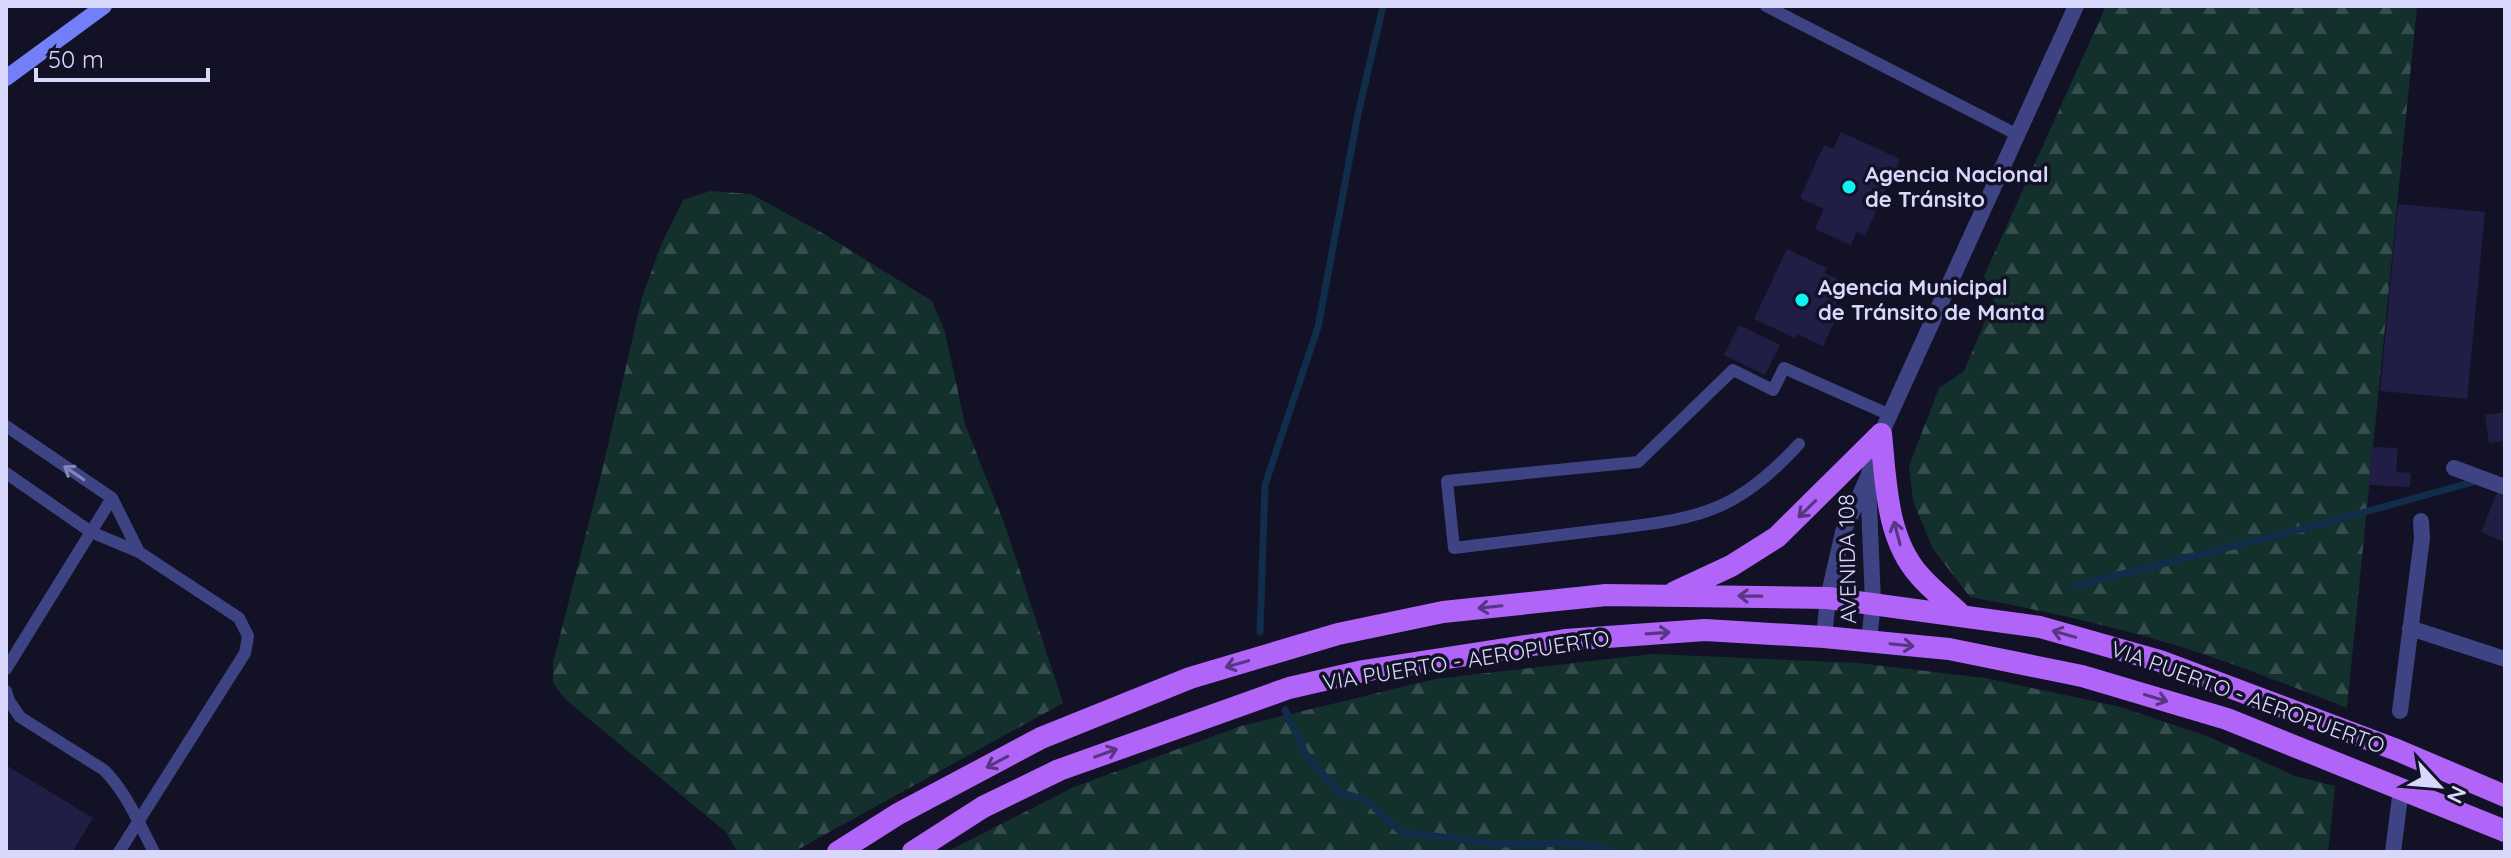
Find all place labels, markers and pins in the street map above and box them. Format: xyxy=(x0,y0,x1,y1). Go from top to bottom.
place label: Agencia Nacional de Tránsito xyxy=(1865,160,2049,213)
marker: Agencia Nacional de Tránsito xyxy=(1840,178,1858,196)
place label: Agencia Municipal de Tránsito de Manta xyxy=(1818,273,2045,326)
marker: Agencia Municipal de Tránsito de Manta xyxy=(1793,291,1811,309)

